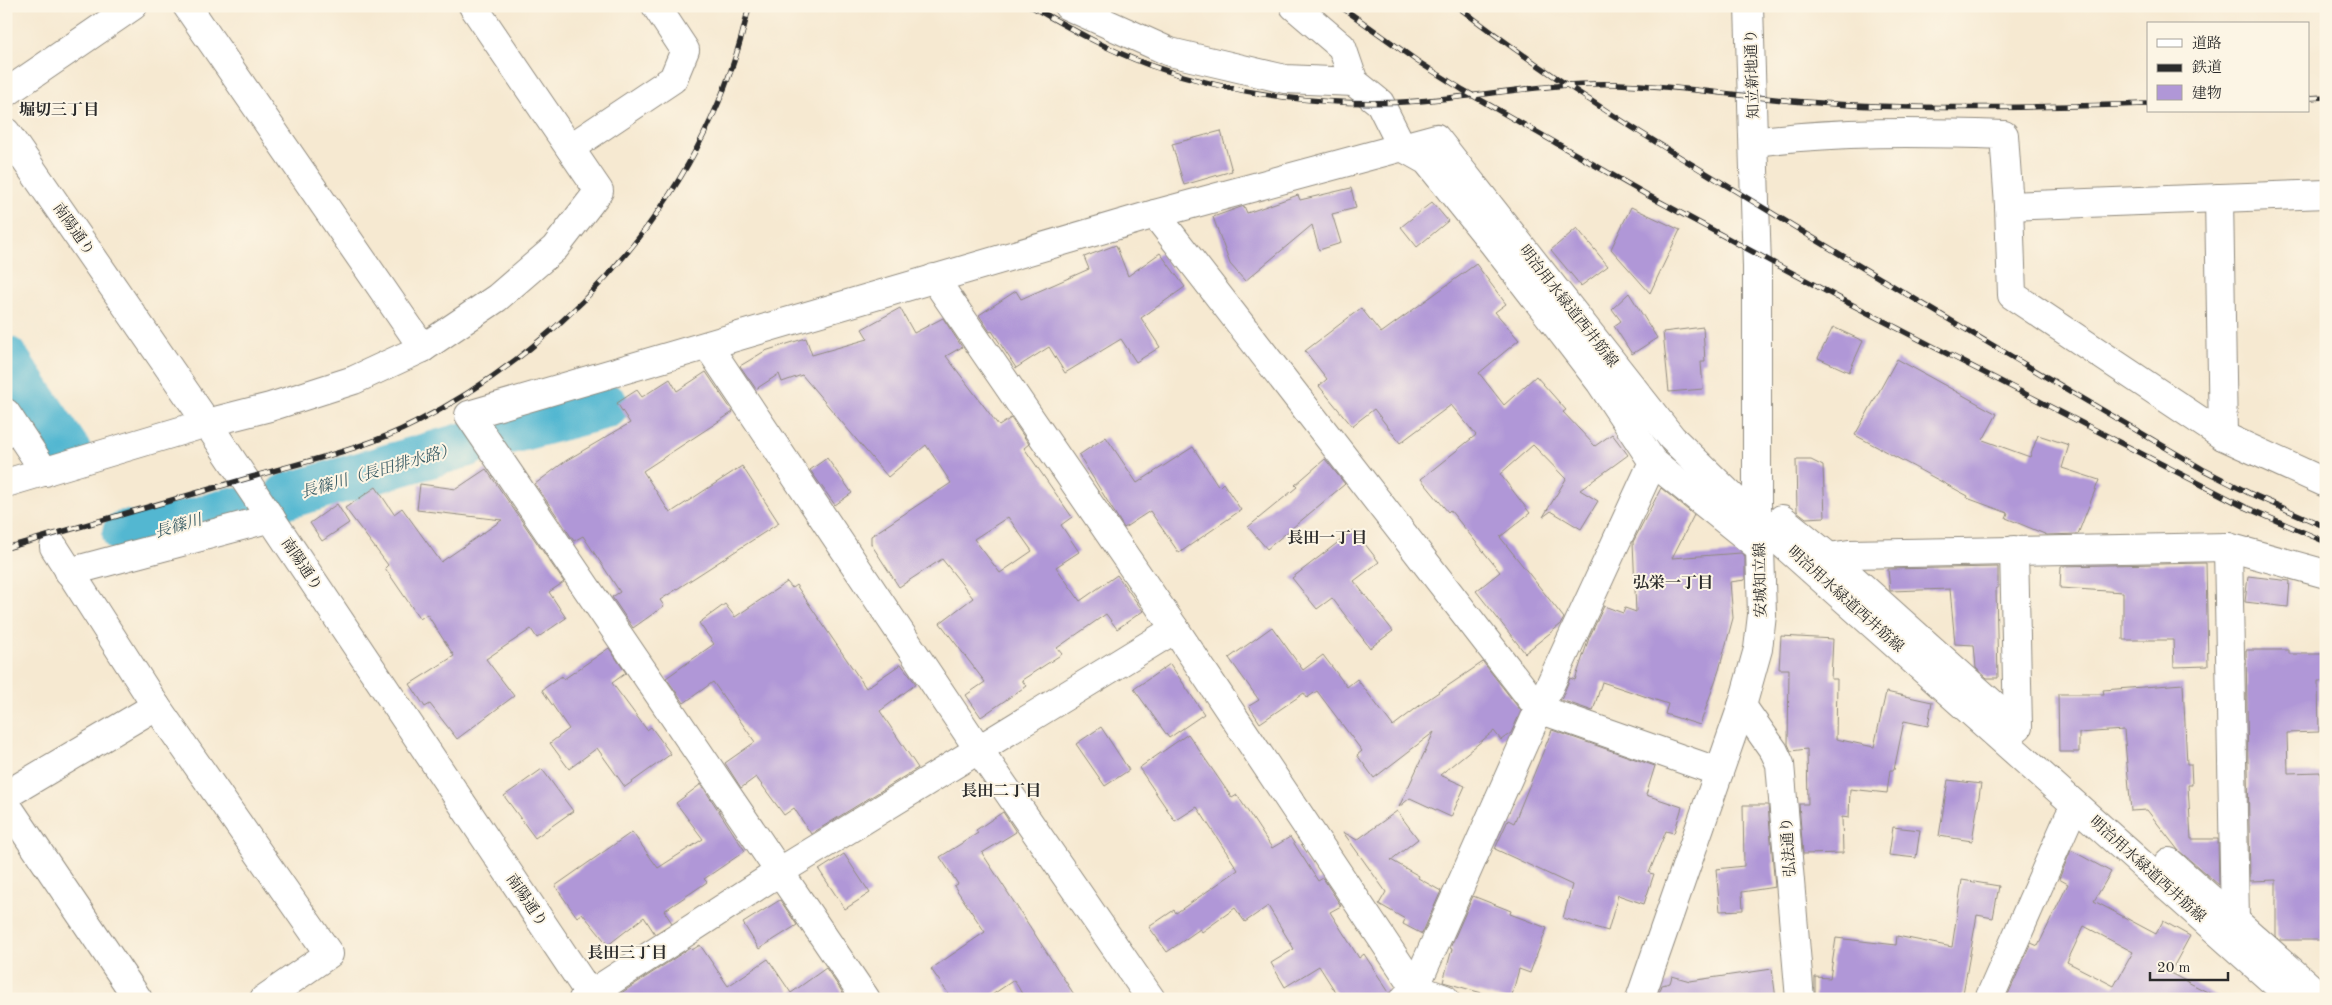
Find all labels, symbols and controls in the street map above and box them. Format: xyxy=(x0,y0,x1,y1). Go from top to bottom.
legend xyxy=(2147,22,2310,112)
street label: 知立新地通り xyxy=(1742,29,1763,119)
text: 道路 xyxy=(2192,35,2222,52)
text: 鉄道 xyxy=(2192,59,2222,76)
text: 建物 xyxy=(2192,85,2222,102)
district label: 堀切三丁目 xyxy=(19,101,99,119)
street label: 南陽通り xyxy=(49,200,98,259)
street label: 明治用水緑道西井筋線 xyxy=(1516,242,1621,371)
water label: 長篠川（長田排水路） xyxy=(299,440,458,502)
water label: 長篠川 xyxy=(153,510,206,541)
district label: 長田一丁目 xyxy=(1287,529,1367,547)
street label: 南陽通り xyxy=(278,535,325,594)
street label: 安城知立線 xyxy=(1751,542,1770,618)
street label: 明治用水緑道西井筋線 xyxy=(1784,543,1907,656)
district label: 弘栄一丁目 xyxy=(1633,574,1713,592)
district label: 長田二丁目 xyxy=(961,782,1041,800)
street label: 明治用水緑道西井筋線 xyxy=(2086,813,2209,926)
street label: 弘法通り xyxy=(1778,816,1799,877)
street label: 南陽通り xyxy=(503,871,550,930)
district label: 長田三丁目 xyxy=(587,944,667,962)
scale bar xyxy=(2150,950,2227,982)
text: 20 m xyxy=(2157,961,2191,976)

